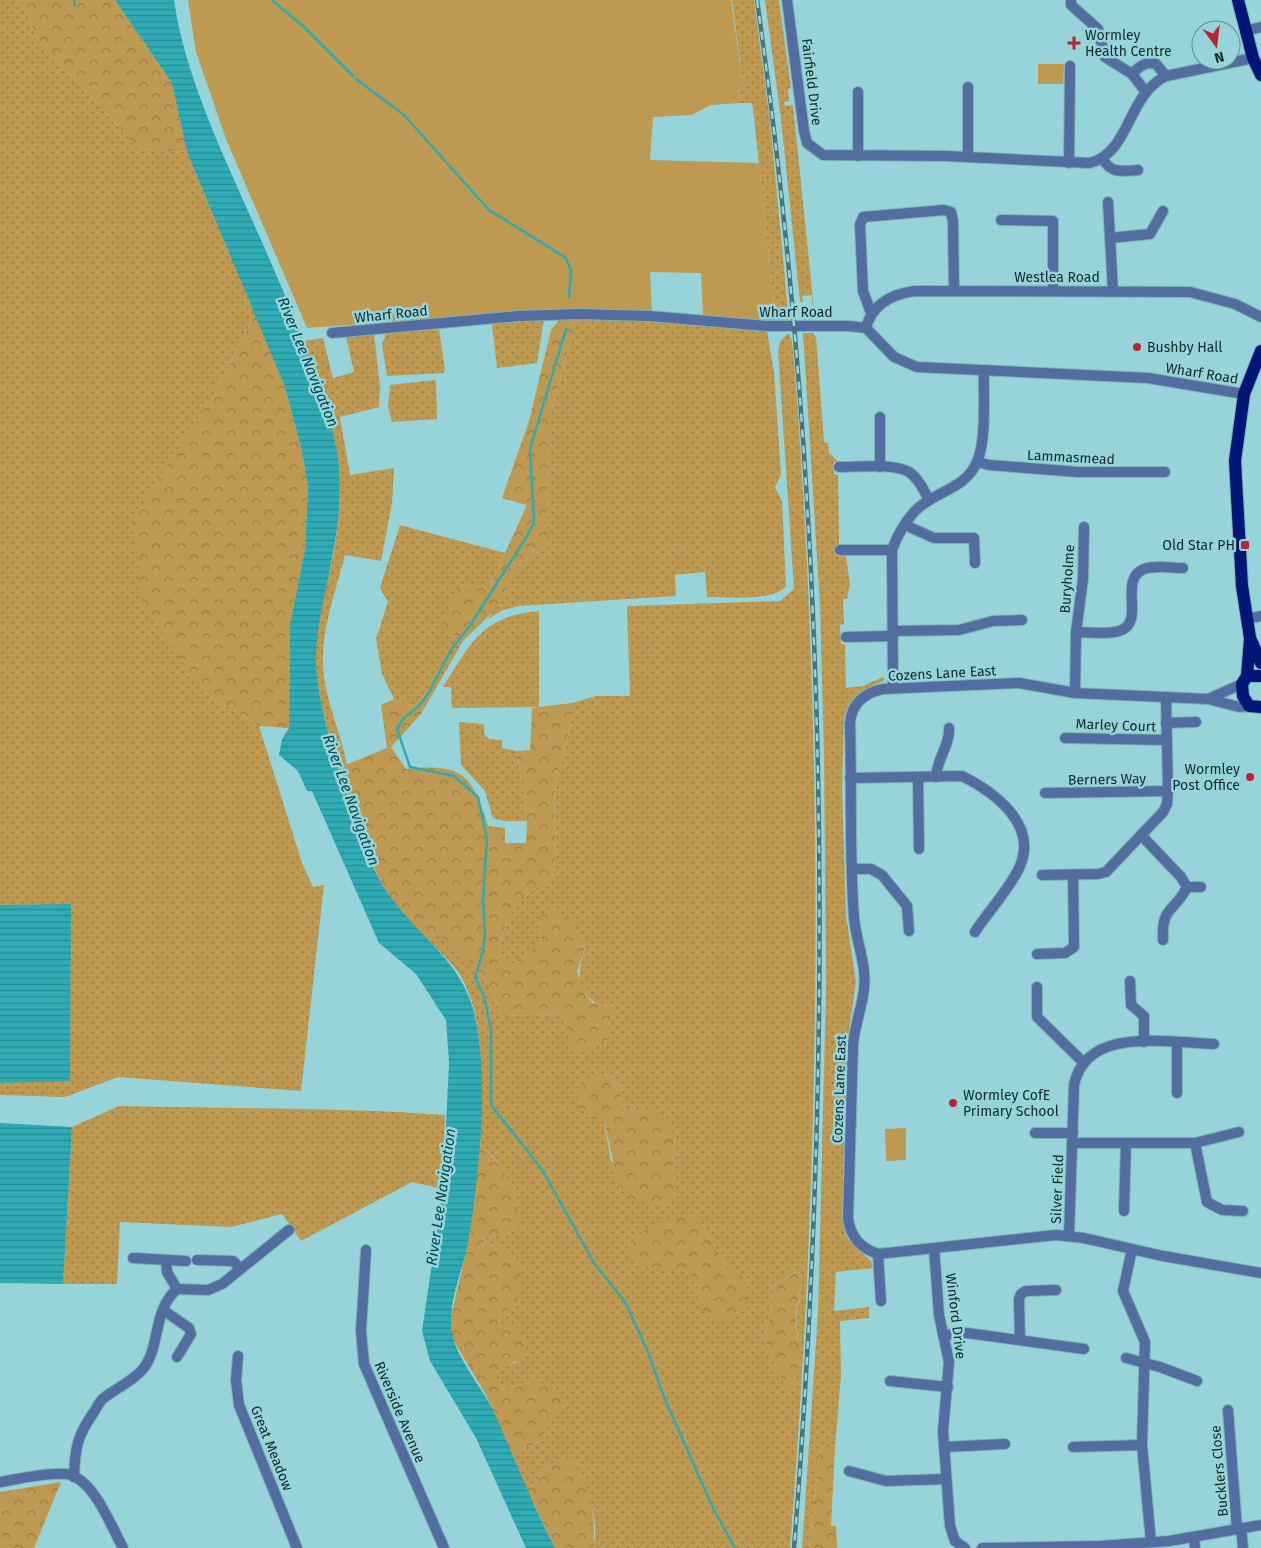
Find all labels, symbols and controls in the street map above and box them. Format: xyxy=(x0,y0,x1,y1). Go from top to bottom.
north arrow xyxy=(1191,20,1241,70)
place label: Wormley Health Centre xyxy=(1085,27,1172,60)
marker: Wormley Health Centre xyxy=(1067,36,1081,50)
street label: Fairfield Drive xyxy=(798,38,825,127)
text: N xyxy=(1213,48,1226,66)
street label: Westlea Road xyxy=(1014,269,1100,286)
water label: River Lee Navigation xyxy=(274,295,342,429)
street label: Wharf Road xyxy=(354,302,428,327)
street label: Wharf Road xyxy=(759,304,833,321)
place label: Bushby Hall xyxy=(1147,339,1222,356)
marker: Bushby Hall xyxy=(1131,341,1143,353)
street label: Wharf Road xyxy=(1164,359,1240,388)
street label: Lammasmead xyxy=(1027,447,1115,468)
place label: Old Star PH xyxy=(1162,537,1235,554)
marker: Old Star PH xyxy=(1239,539,1251,551)
street label: Buryholme xyxy=(1057,544,1078,614)
street label: Cozens Lane East xyxy=(888,662,997,685)
street label: Marley Court xyxy=(1075,716,1157,735)
water label: River Lee Navigation xyxy=(319,732,383,868)
place label: Wormley Post Office xyxy=(1172,761,1240,794)
street label: Berners Way xyxy=(1068,770,1146,789)
marker: Wormley Post Office xyxy=(1244,771,1256,783)
street label: Cozens Lane East xyxy=(829,1034,850,1143)
place label: Wormley CofE Primary School xyxy=(963,1087,1059,1120)
marker: Wormley CofE Primary School xyxy=(947,1097,959,1109)
water label: River Lee Navigation xyxy=(422,1127,460,1267)
street label: Silver Field xyxy=(1048,1154,1067,1224)
street label: Winford Drive xyxy=(942,1272,969,1360)
street label: Riverside Avenue xyxy=(370,1359,429,1466)
street label: Great Meadow xyxy=(247,1403,296,1493)
street label: Bucklers Close xyxy=(1207,1425,1232,1517)

